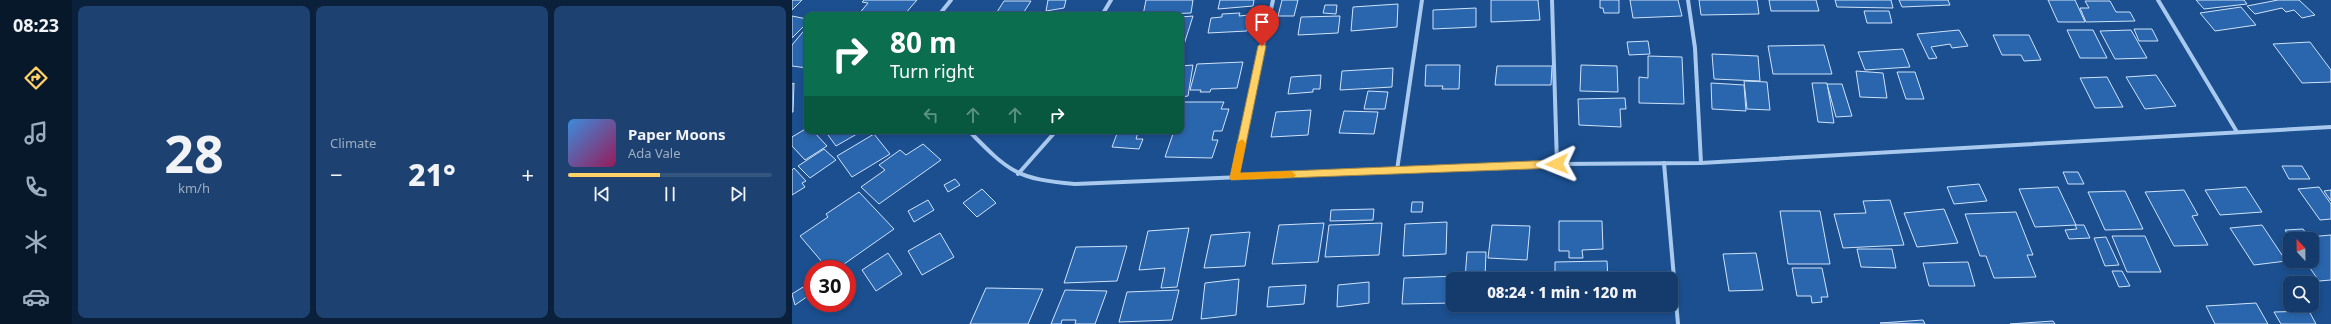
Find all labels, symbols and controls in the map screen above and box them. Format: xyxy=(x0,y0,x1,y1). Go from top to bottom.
pin xyxy=(1245,5,1279,46)
icon: arrive xyxy=(1251,11,1273,33)
text: 08:23 xyxy=(13,13,59,37)
text: 80 m xyxy=(890,23,957,61)
icon: right xyxy=(824,28,876,80)
text: Turn right xyxy=(890,59,974,83)
icon: directions xyxy=(22,64,50,92)
icon: left xyxy=(920,104,942,126)
icon: ahead xyxy=(962,104,984,126)
icon: ahead xyxy=(1004,104,1026,126)
icon: right xyxy=(1046,104,1068,126)
text: 28 xyxy=(164,117,224,188)
icon: music xyxy=(22,119,50,147)
text: Paper Moons xyxy=(628,124,726,144)
text: Climate xyxy=(330,134,376,152)
position arrow xyxy=(1536,143,1578,185)
text: Ada Vale xyxy=(628,144,681,162)
text: 21° xyxy=(408,154,456,195)
text: − xyxy=(330,159,343,189)
text: + xyxy=(521,159,534,189)
icon: phone xyxy=(22,173,50,201)
text: km/h xyxy=(178,179,210,197)
icon: previous xyxy=(591,183,613,205)
icon: pause xyxy=(659,183,681,205)
icon: next xyxy=(727,183,749,205)
icon: climate xyxy=(22,228,50,256)
north arrow xyxy=(2283,232,2319,268)
map controls xyxy=(2283,232,2319,312)
speed limit sign: 30 xyxy=(804,260,856,312)
button: search xyxy=(2283,276,2319,312)
text: 08:24 · 1 min · 120 m xyxy=(1487,282,1637,302)
icon: car xyxy=(22,283,50,311)

